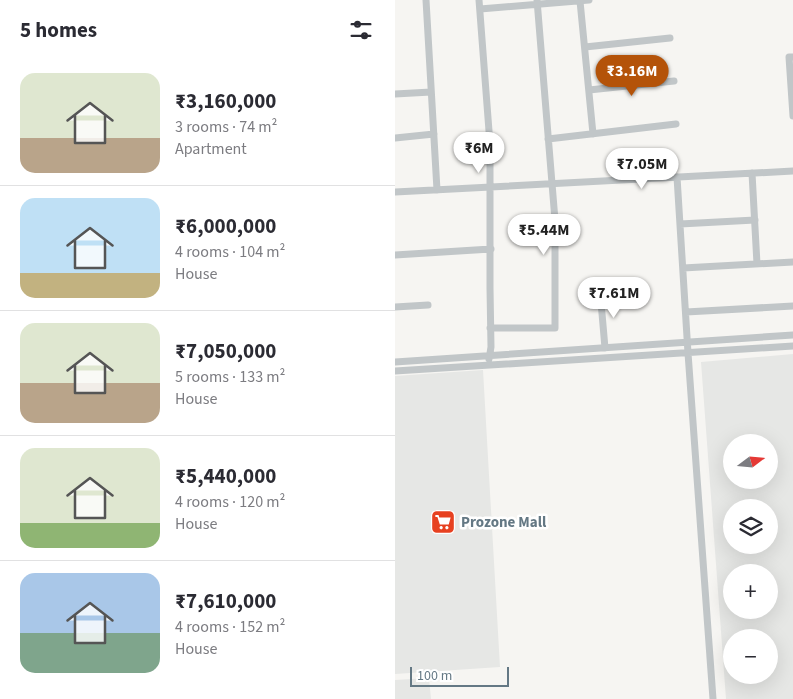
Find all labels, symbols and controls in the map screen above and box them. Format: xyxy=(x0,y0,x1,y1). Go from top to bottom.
text: 5 homes xyxy=(20,15,97,45)
icon: filters xyxy=(347,16,375,44)
pin: ₹3.16M xyxy=(591,54,673,97)
text: ₹3.16M xyxy=(607,60,657,82)
text: ₹3,160,000 xyxy=(175,86,276,116)
icon: home xyxy=(60,93,120,153)
text: 3 rooms · 74 m² xyxy=(175,116,277,138)
pin: ₹6M xyxy=(455,132,503,174)
text: ₹6M xyxy=(464,137,494,159)
text: Apartment xyxy=(175,138,247,160)
pin: ₹7.05M xyxy=(601,148,683,190)
text: ₹7.05M xyxy=(617,153,667,175)
text: ₹6,000,000 xyxy=(175,211,276,241)
pin: ₹5.44M xyxy=(503,214,585,256)
icon: home xyxy=(60,218,120,278)
text: ₹5.44M xyxy=(519,219,569,241)
text: 4 rooms · 104 m² xyxy=(175,241,285,263)
text: House xyxy=(175,263,217,285)
pin: ₹7.61M xyxy=(573,276,655,319)
text: ₹7.61M xyxy=(589,282,639,304)
text: ₹7,050,000 xyxy=(175,336,276,366)
icon: home xyxy=(60,343,120,403)
text: 5 rooms · 133 m² xyxy=(175,366,285,388)
text: House xyxy=(175,388,217,410)
north arrow xyxy=(723,434,777,489)
map controls xyxy=(723,434,778,684)
text: ₹5,440,000 xyxy=(175,461,276,491)
icon: home xyxy=(60,468,120,528)
text: 4 rooms · 120 m² xyxy=(175,491,285,513)
button: layers xyxy=(723,499,778,554)
supermarket icon: Prozone Mall xyxy=(430,509,456,535)
place label: Prozone Mall xyxy=(461,512,547,533)
text: House xyxy=(175,513,217,535)
button: + xyxy=(723,564,778,619)
text: ₹7,610,000 xyxy=(175,586,276,616)
icon: home xyxy=(60,593,120,653)
text: 4 rooms · 152 m² xyxy=(175,616,285,638)
button: − xyxy=(723,629,778,684)
text: House xyxy=(175,638,217,660)
scale bar xyxy=(410,664,509,687)
text: 100 m xyxy=(417,666,452,686)

